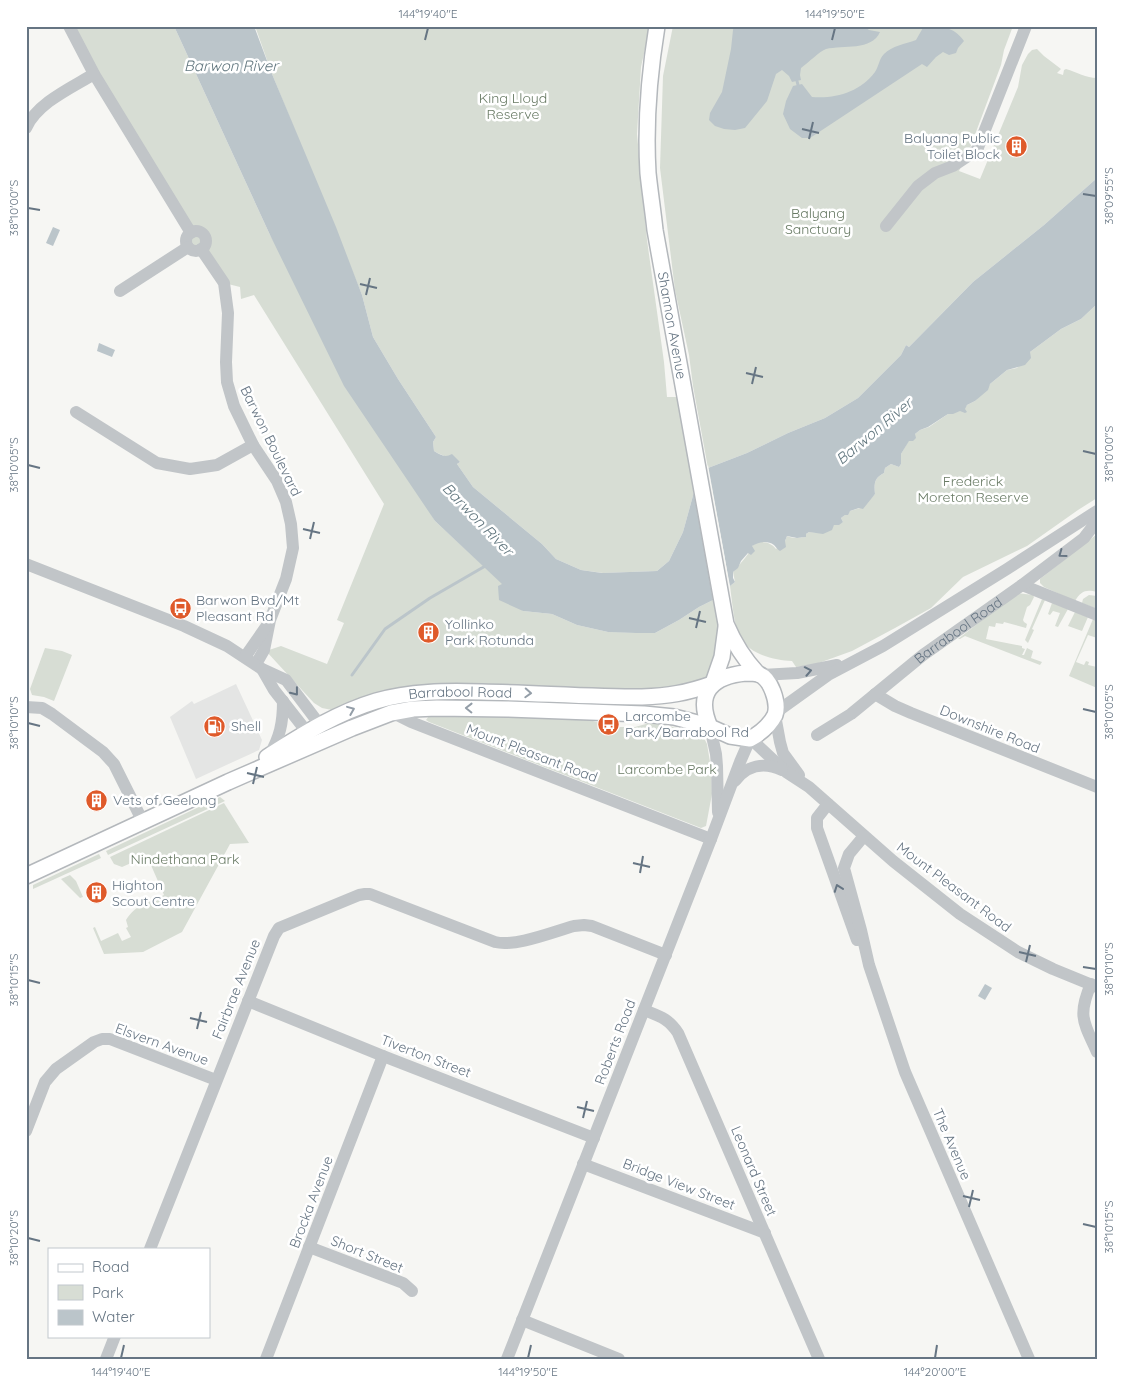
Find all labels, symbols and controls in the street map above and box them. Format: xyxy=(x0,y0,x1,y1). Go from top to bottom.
text: 144°19'40"E xyxy=(398,6,458,21)
text: 144°19'50"E xyxy=(805,6,865,21)
water label: Barwon River xyxy=(184,56,280,75)
park label: King Lloyd Reserve xyxy=(479,89,547,123)
place label: Balyang Public Toilet Block xyxy=(904,129,1000,163)
building icon: Balyang Public Toilet Block xyxy=(1004,134,1028,158)
text: 38°09'55"S xyxy=(1101,167,1116,225)
text: 38°10'00"S xyxy=(6,180,21,236)
park label: Balyang Sanctuary xyxy=(785,204,851,238)
street label: Shannon Avenue xyxy=(654,270,691,381)
street label: Barwon Boulevard xyxy=(237,383,305,499)
water label: Barwon River xyxy=(832,392,918,468)
text: 38°10'00"S xyxy=(1101,426,1116,482)
text: 38°10'05"S xyxy=(6,437,21,493)
park label: Frederick Moreton Reserve xyxy=(917,472,1029,506)
water label: Barwon River xyxy=(439,479,519,561)
one-way arrow xyxy=(1058,548,1068,557)
place label: Barwon Bvd/Mt Pleasant Rd xyxy=(196,591,299,625)
street label: Barrabool Road xyxy=(910,593,1006,668)
bus stop icon: Barwon Bvd/Mt Pleasant Rd xyxy=(168,596,192,620)
place label: Yollinko Park Rotunda xyxy=(445,615,534,649)
building icon: Yollinko Park Rotunda xyxy=(417,620,441,644)
one-way arrow xyxy=(804,667,813,677)
street label: Barrabool Road xyxy=(407,683,512,703)
text: 38°10'05"S xyxy=(1101,684,1116,740)
one-way arrow xyxy=(290,686,298,695)
one-way arrow xyxy=(524,688,532,699)
text: 38°10'10"S xyxy=(6,696,21,750)
street label: Downshire Road xyxy=(937,701,1043,757)
one-way arrow xyxy=(465,703,473,714)
one-way arrow xyxy=(346,706,355,717)
place label: Larcombe Park/Barrabool Rd xyxy=(625,707,749,741)
bus stop icon: Larcombe Park/Barrabool Rd xyxy=(597,712,621,736)
fuel station icon: Shell xyxy=(203,714,227,738)
place label: Shell xyxy=(231,717,261,735)
street label: Mount Pleasant Road xyxy=(464,720,600,786)
park label: Larcombe Park xyxy=(617,760,717,778)
building icon: Vets of Geelong xyxy=(85,788,109,812)
place label: Vets of Geelong xyxy=(113,791,217,809)
street label: Mount Pleasant Road xyxy=(893,838,1015,936)
park label: Nindethana Park xyxy=(131,850,239,868)
place label: Highton Scout Centre xyxy=(112,876,195,910)
building icon: Highton Scout Centre xyxy=(84,881,108,905)
one-way arrow xyxy=(833,884,843,892)
street label: Fairbrae Avenue xyxy=(208,936,264,1042)
text: 38°10'10"S xyxy=(1101,942,1116,996)
text: 38°10'15"S xyxy=(6,953,21,1006)
street label: Roberts Road xyxy=(591,997,639,1087)
street label: Elsvern Avenue xyxy=(113,1019,211,1069)
street label: Tiverton Street xyxy=(378,1031,474,1082)
street label: The Avenue xyxy=(929,1105,975,1183)
street label: Leonard Street xyxy=(727,1123,781,1219)
street label: Brocka Avenue xyxy=(285,1153,337,1251)
street label: Bridge View Street xyxy=(620,1154,738,1214)
text: 38°10'15"S xyxy=(1101,1200,1116,1253)
text: 38°10'20"S xyxy=(6,1210,21,1266)
street label: Short Street xyxy=(328,1231,406,1277)
legend xyxy=(48,1248,210,1338)
text: Road xyxy=(92,1257,129,1276)
text: Park xyxy=(92,1283,124,1302)
text: Water xyxy=(92,1307,135,1326)
text: 144°19'40"E xyxy=(91,1364,151,1379)
text: 144°19'50"E xyxy=(498,1364,558,1379)
text: 144°20'00"E xyxy=(904,1364,967,1379)

